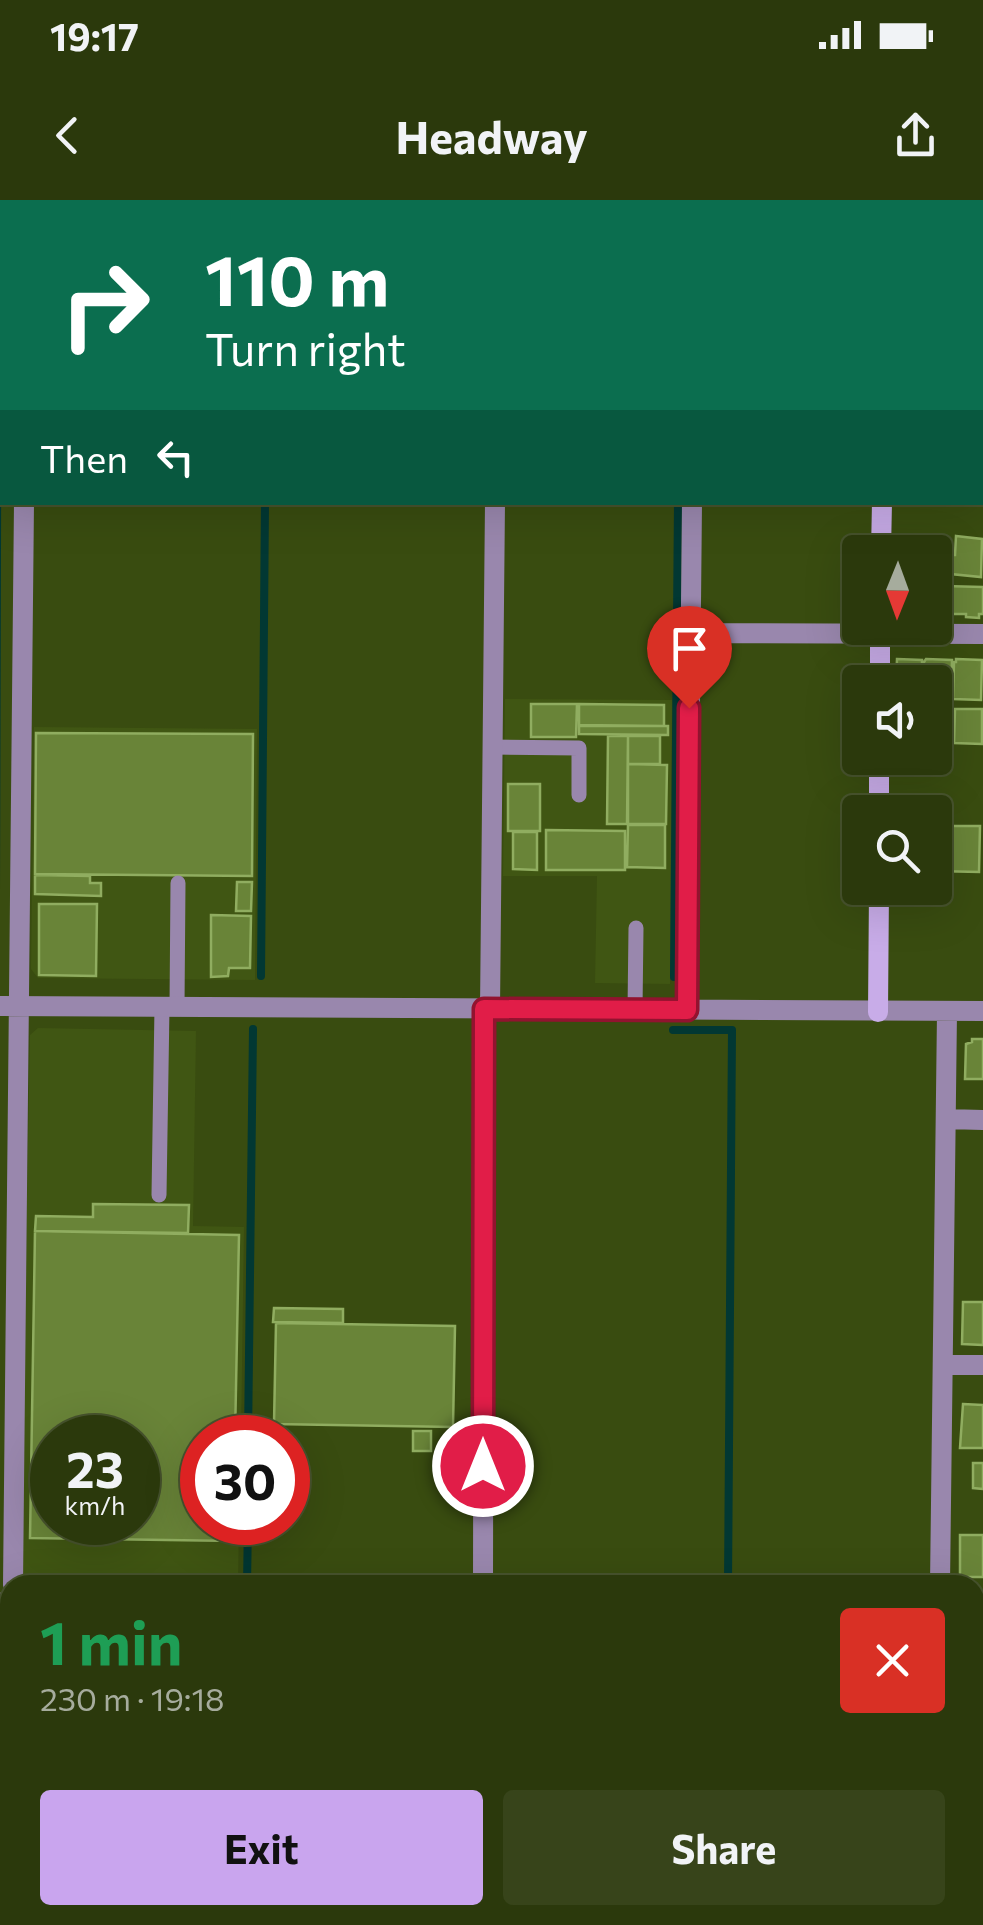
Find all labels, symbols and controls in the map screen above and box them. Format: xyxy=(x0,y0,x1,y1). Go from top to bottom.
text: 19:17 xyxy=(50,12,139,59)
icon: back xyxy=(40,108,95,163)
text: Headway xyxy=(395,108,588,163)
icon: share xyxy=(888,108,943,163)
text: 110 m xyxy=(205,235,389,320)
icon: right xyxy=(40,240,170,370)
text: Turn right xyxy=(205,320,406,375)
icon: left xyxy=(148,430,203,485)
text: Then xyxy=(40,434,128,481)
north arrow xyxy=(842,535,952,645)
map controls xyxy=(842,535,952,905)
pin xyxy=(647,606,732,709)
icon: arrive xyxy=(662,621,717,676)
button: sound xyxy=(842,665,952,775)
button: search xyxy=(842,795,952,905)
position arrow xyxy=(431,1414,535,1518)
speed limit sign: 30 xyxy=(180,1415,310,1545)
text: 23 xyxy=(66,1437,124,1498)
text: km/h xyxy=(65,1490,125,1520)
text: 1 min xyxy=(40,1604,182,1677)
button: close xyxy=(840,1608,945,1713)
text: 230 m · 19:18 xyxy=(40,1678,225,1718)
button: Exit xyxy=(40,1790,483,1905)
button: Share xyxy=(503,1790,945,1905)

